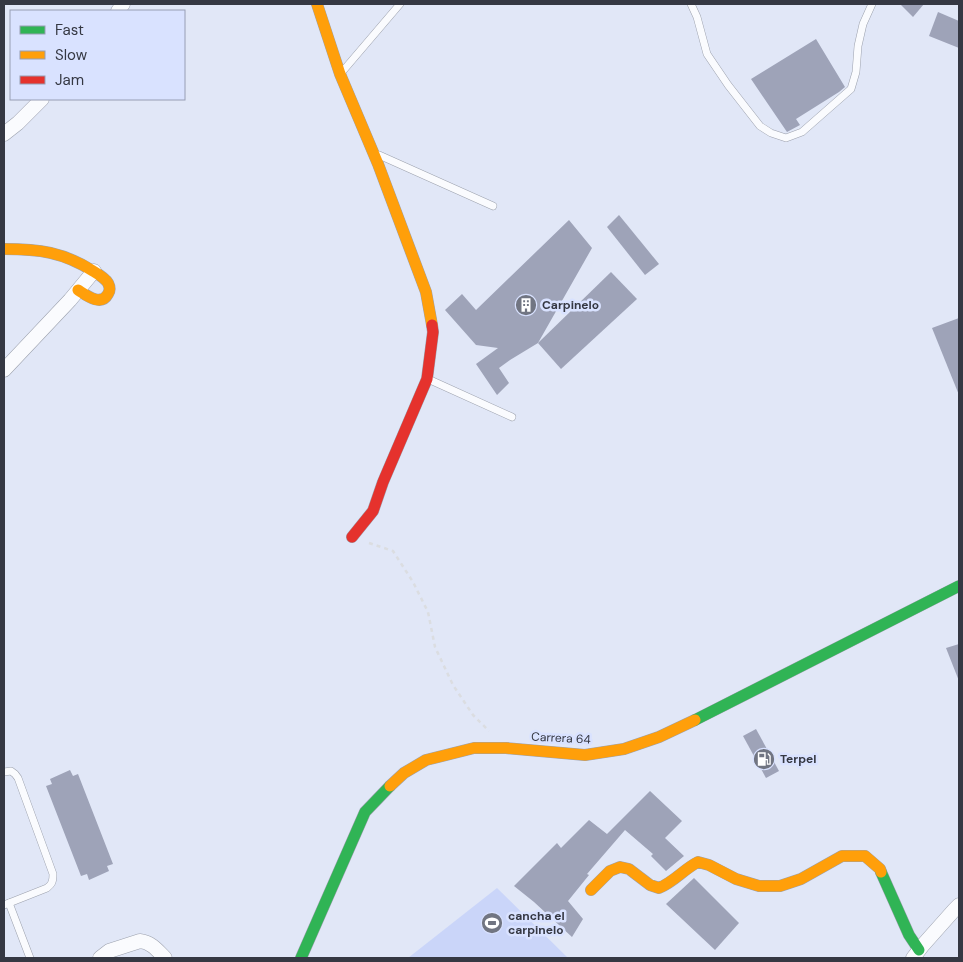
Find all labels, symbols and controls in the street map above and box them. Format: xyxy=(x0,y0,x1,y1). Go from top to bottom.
legend xyxy=(10,10,185,100)
text: Fast xyxy=(55,20,84,40)
text: Slow xyxy=(55,45,88,65)
text: Jam xyxy=(55,70,84,90)
building icon: Carpinelo xyxy=(514,293,538,317)
place label: Carpinelo xyxy=(542,297,599,313)
street label: Carrera 64 xyxy=(531,728,591,748)
fuel station icon: Terpel xyxy=(752,747,776,771)
place label: Terpel xyxy=(780,751,817,767)
place label: cancha el carpinelo xyxy=(508,908,565,938)
sports icon: cancha el carpinelo xyxy=(480,911,504,935)

